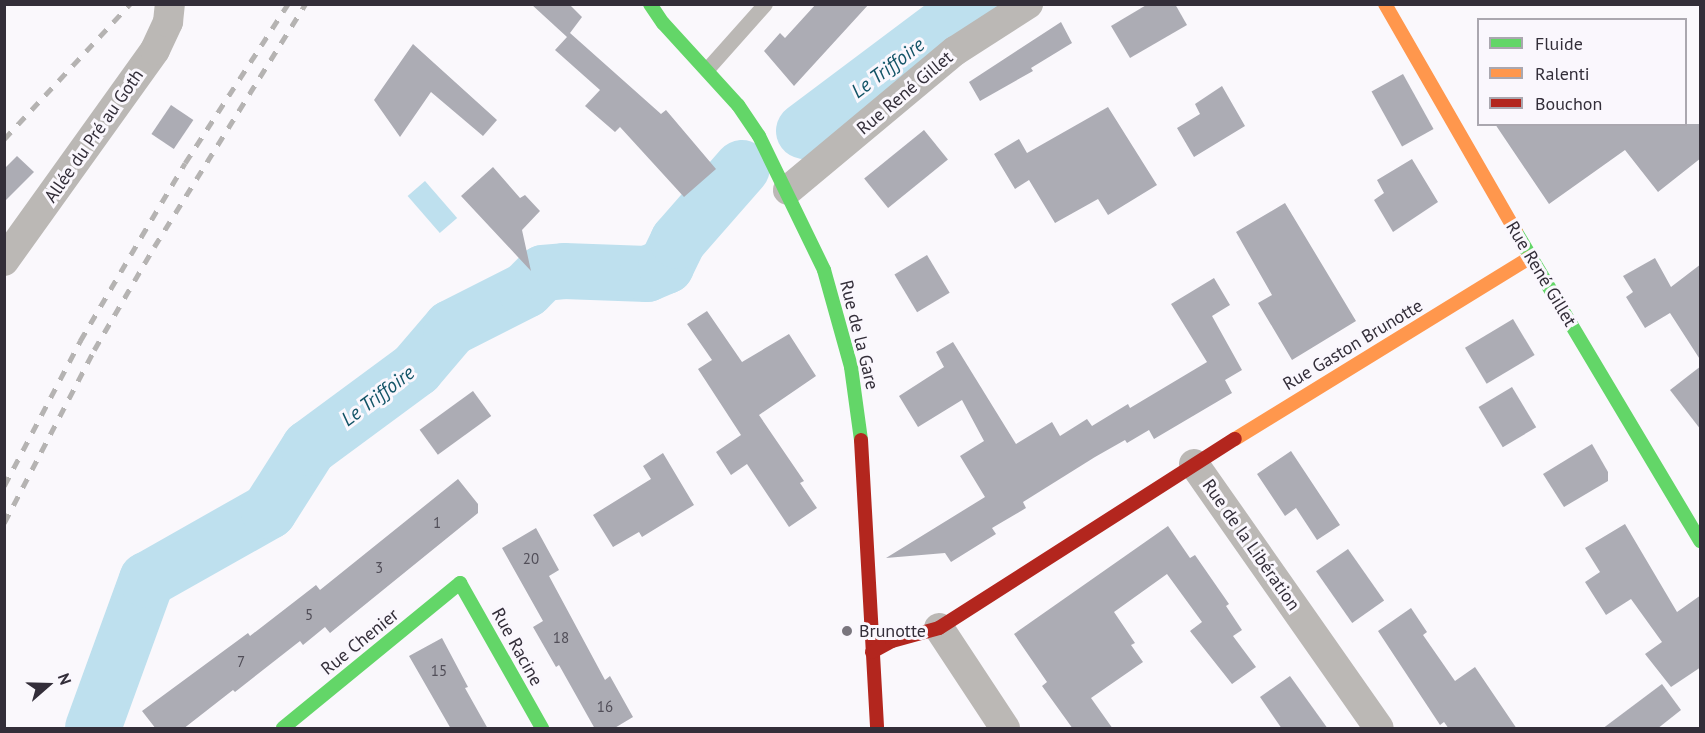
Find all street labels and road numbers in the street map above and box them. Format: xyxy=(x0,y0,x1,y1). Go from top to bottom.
street label: Rue René Gillet xyxy=(853,47,957,139)
street label: Allée du Pré au Goth xyxy=(40,65,148,207)
street label: Rue René Gillet xyxy=(1501,218,1581,330)
street label: Rue de la Gare xyxy=(835,278,883,392)
street label: Rue Gaston Brunotte xyxy=(1279,295,1427,395)
street label: Rue de la Libération xyxy=(1198,475,1304,615)
street label: Rue Chenier xyxy=(317,604,403,680)
street label: Rue Racine xyxy=(487,604,547,690)

